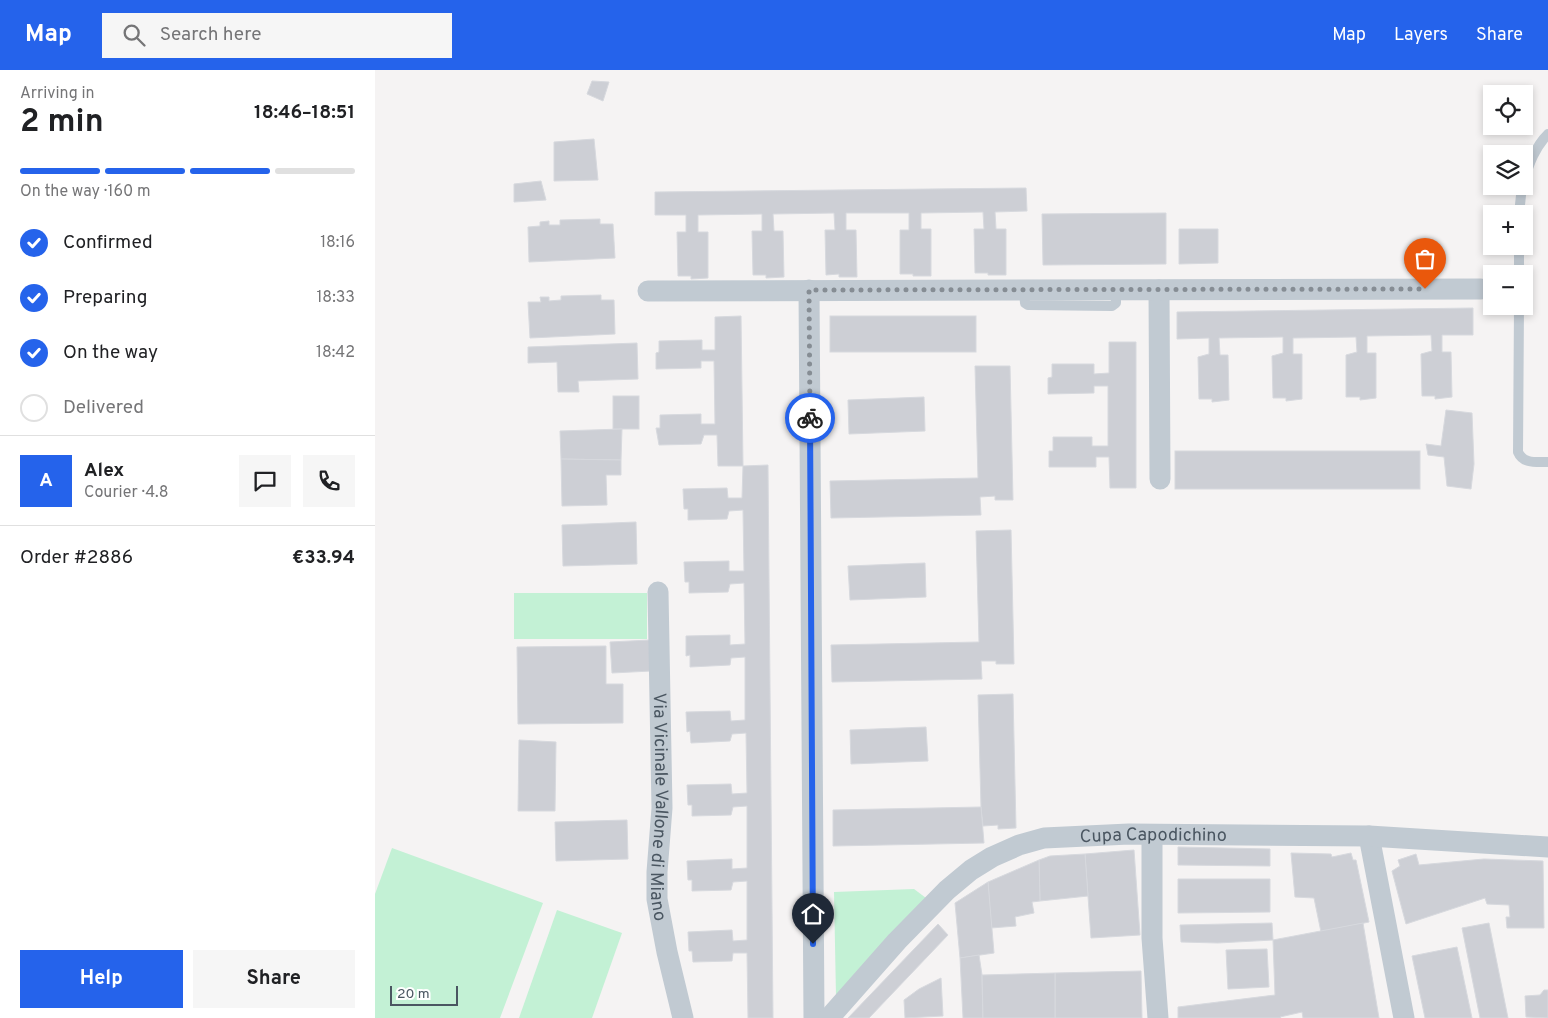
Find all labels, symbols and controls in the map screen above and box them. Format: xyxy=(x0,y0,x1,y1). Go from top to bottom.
search box xyxy=(102,13,452,58)
text: Map xyxy=(25,20,72,50)
icon: search xyxy=(120,21,148,49)
text: Search here xyxy=(160,23,261,47)
text: Map xyxy=(1332,24,1366,47)
text: Layers xyxy=(1394,24,1448,47)
text: Share xyxy=(1476,24,1523,47)
text: Arriving in xyxy=(20,84,95,104)
map controls xyxy=(1483,85,1533,315)
button: locate xyxy=(1483,85,1533,135)
text: 18:46–18:51 xyxy=(254,101,355,125)
text: 2 min xyxy=(20,103,104,143)
button: layers xyxy=(1483,145,1533,195)
text: On the way · 160 m xyxy=(20,182,151,202)
button: + xyxy=(1483,205,1533,255)
icon: check xyxy=(20,229,48,257)
text: Confirmed xyxy=(63,231,153,255)
text: 18:16 xyxy=(320,233,355,253)
pin xyxy=(1404,238,1446,289)
icon: bag xyxy=(1411,245,1439,273)
button: − xyxy=(1483,265,1533,315)
icon: check xyxy=(20,284,48,312)
text: Preparing xyxy=(63,286,147,310)
text: 18:33 xyxy=(316,288,355,308)
icon: check xyxy=(20,339,48,367)
text: On the way xyxy=(63,341,158,365)
text: 18:42 xyxy=(316,343,355,363)
courier xyxy=(785,393,835,443)
text: Delivered xyxy=(63,396,144,420)
icon: bike xyxy=(796,404,824,432)
button: chat xyxy=(239,455,291,507)
button: phone xyxy=(303,455,355,507)
text: Alex xyxy=(84,459,124,483)
text: A xyxy=(39,469,53,493)
text: Courier · 4.8 xyxy=(84,483,168,503)
text: Order #2886 xyxy=(20,546,133,570)
text: €33.94 xyxy=(292,546,355,570)
street label: Via Vicinale Vallone di Miano xyxy=(644,692,672,923)
street label: Cupa Capodichino xyxy=(1079,824,1227,849)
pin xyxy=(792,893,834,944)
icon: home xyxy=(799,900,827,928)
button: Help xyxy=(20,950,183,1008)
button: Share xyxy=(193,950,355,1008)
scale bar xyxy=(390,983,457,1006)
text: 20 m xyxy=(397,986,430,1003)

